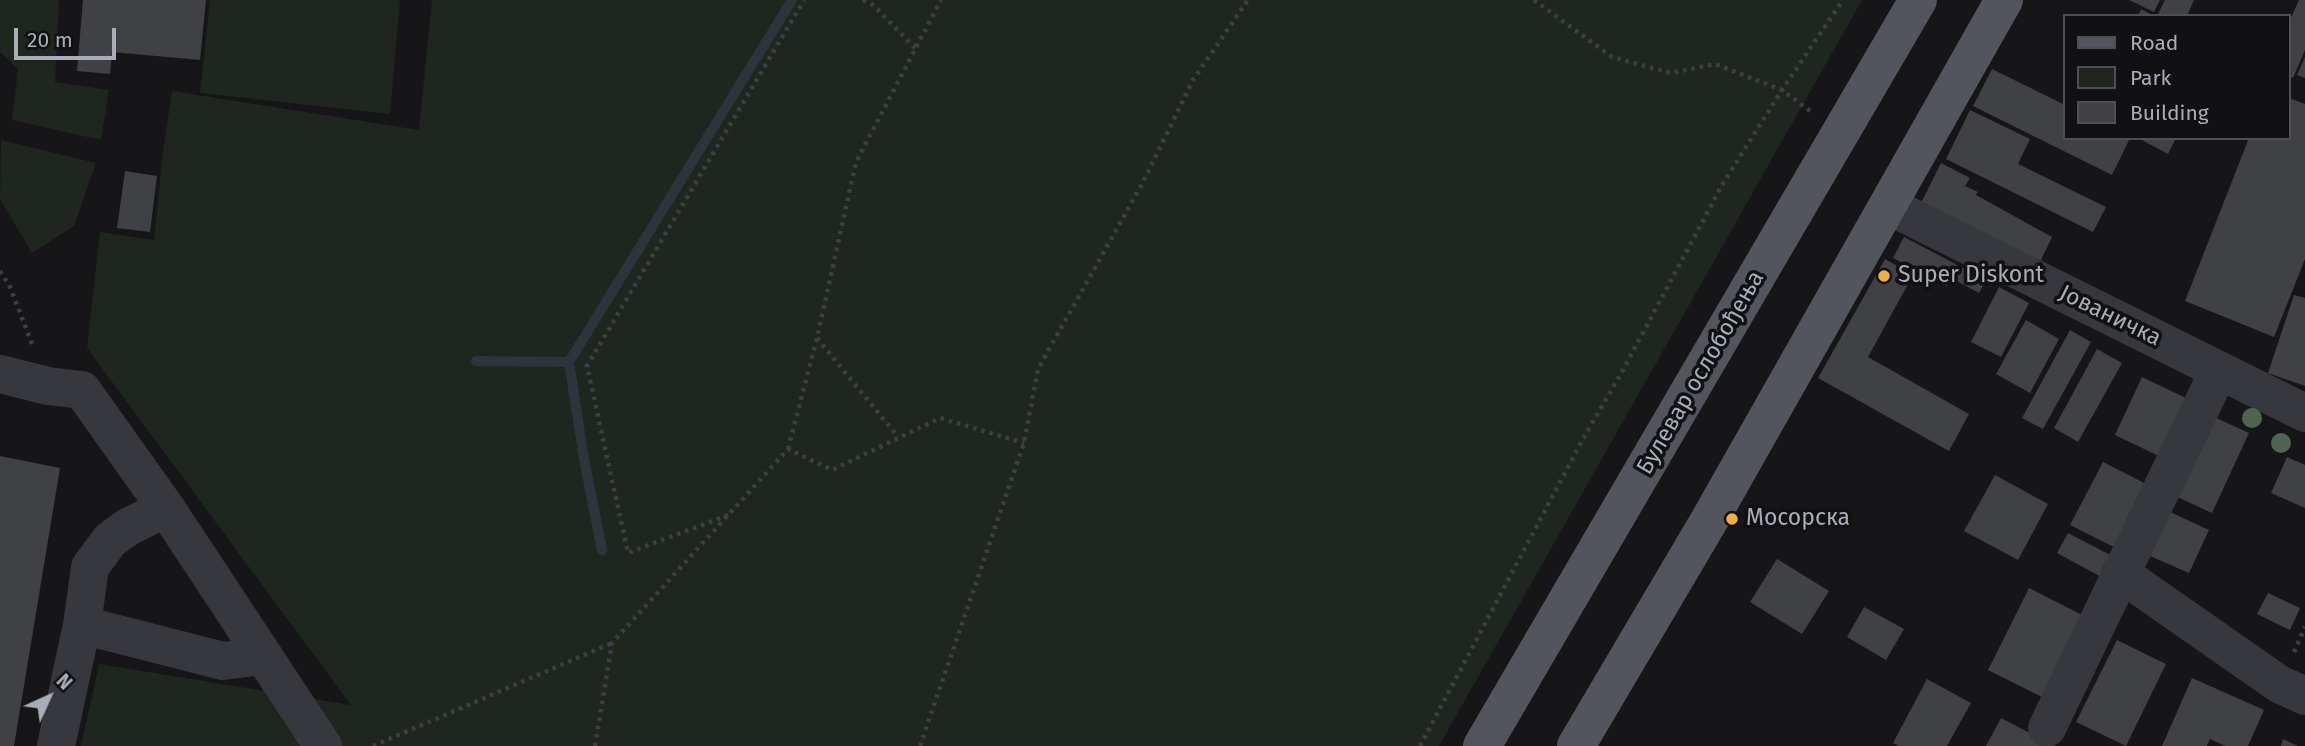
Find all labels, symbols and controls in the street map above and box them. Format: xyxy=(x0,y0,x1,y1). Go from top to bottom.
scale bar xyxy=(18,14,119,58)
legend xyxy=(2064,14,2291,140)
text: 20 m xyxy=(27,27,73,53)
text: Road xyxy=(2130,30,2178,56)
text: Park xyxy=(2130,65,2171,91)
text: Building xyxy=(2130,100,2209,126)
place label: Super Diskont xyxy=(1898,262,2044,290)
street label: Булевар ослобођења xyxy=(1631,266,1771,480)
marker: Super Diskont xyxy=(1876,268,1892,284)
street label: Јованичка xyxy=(2055,279,2165,353)
place label: Мосорска xyxy=(1746,505,1850,533)
marker: Мосорска xyxy=(1724,511,1740,527)
north arrow xyxy=(14,662,84,732)
text: N xyxy=(52,669,77,694)

